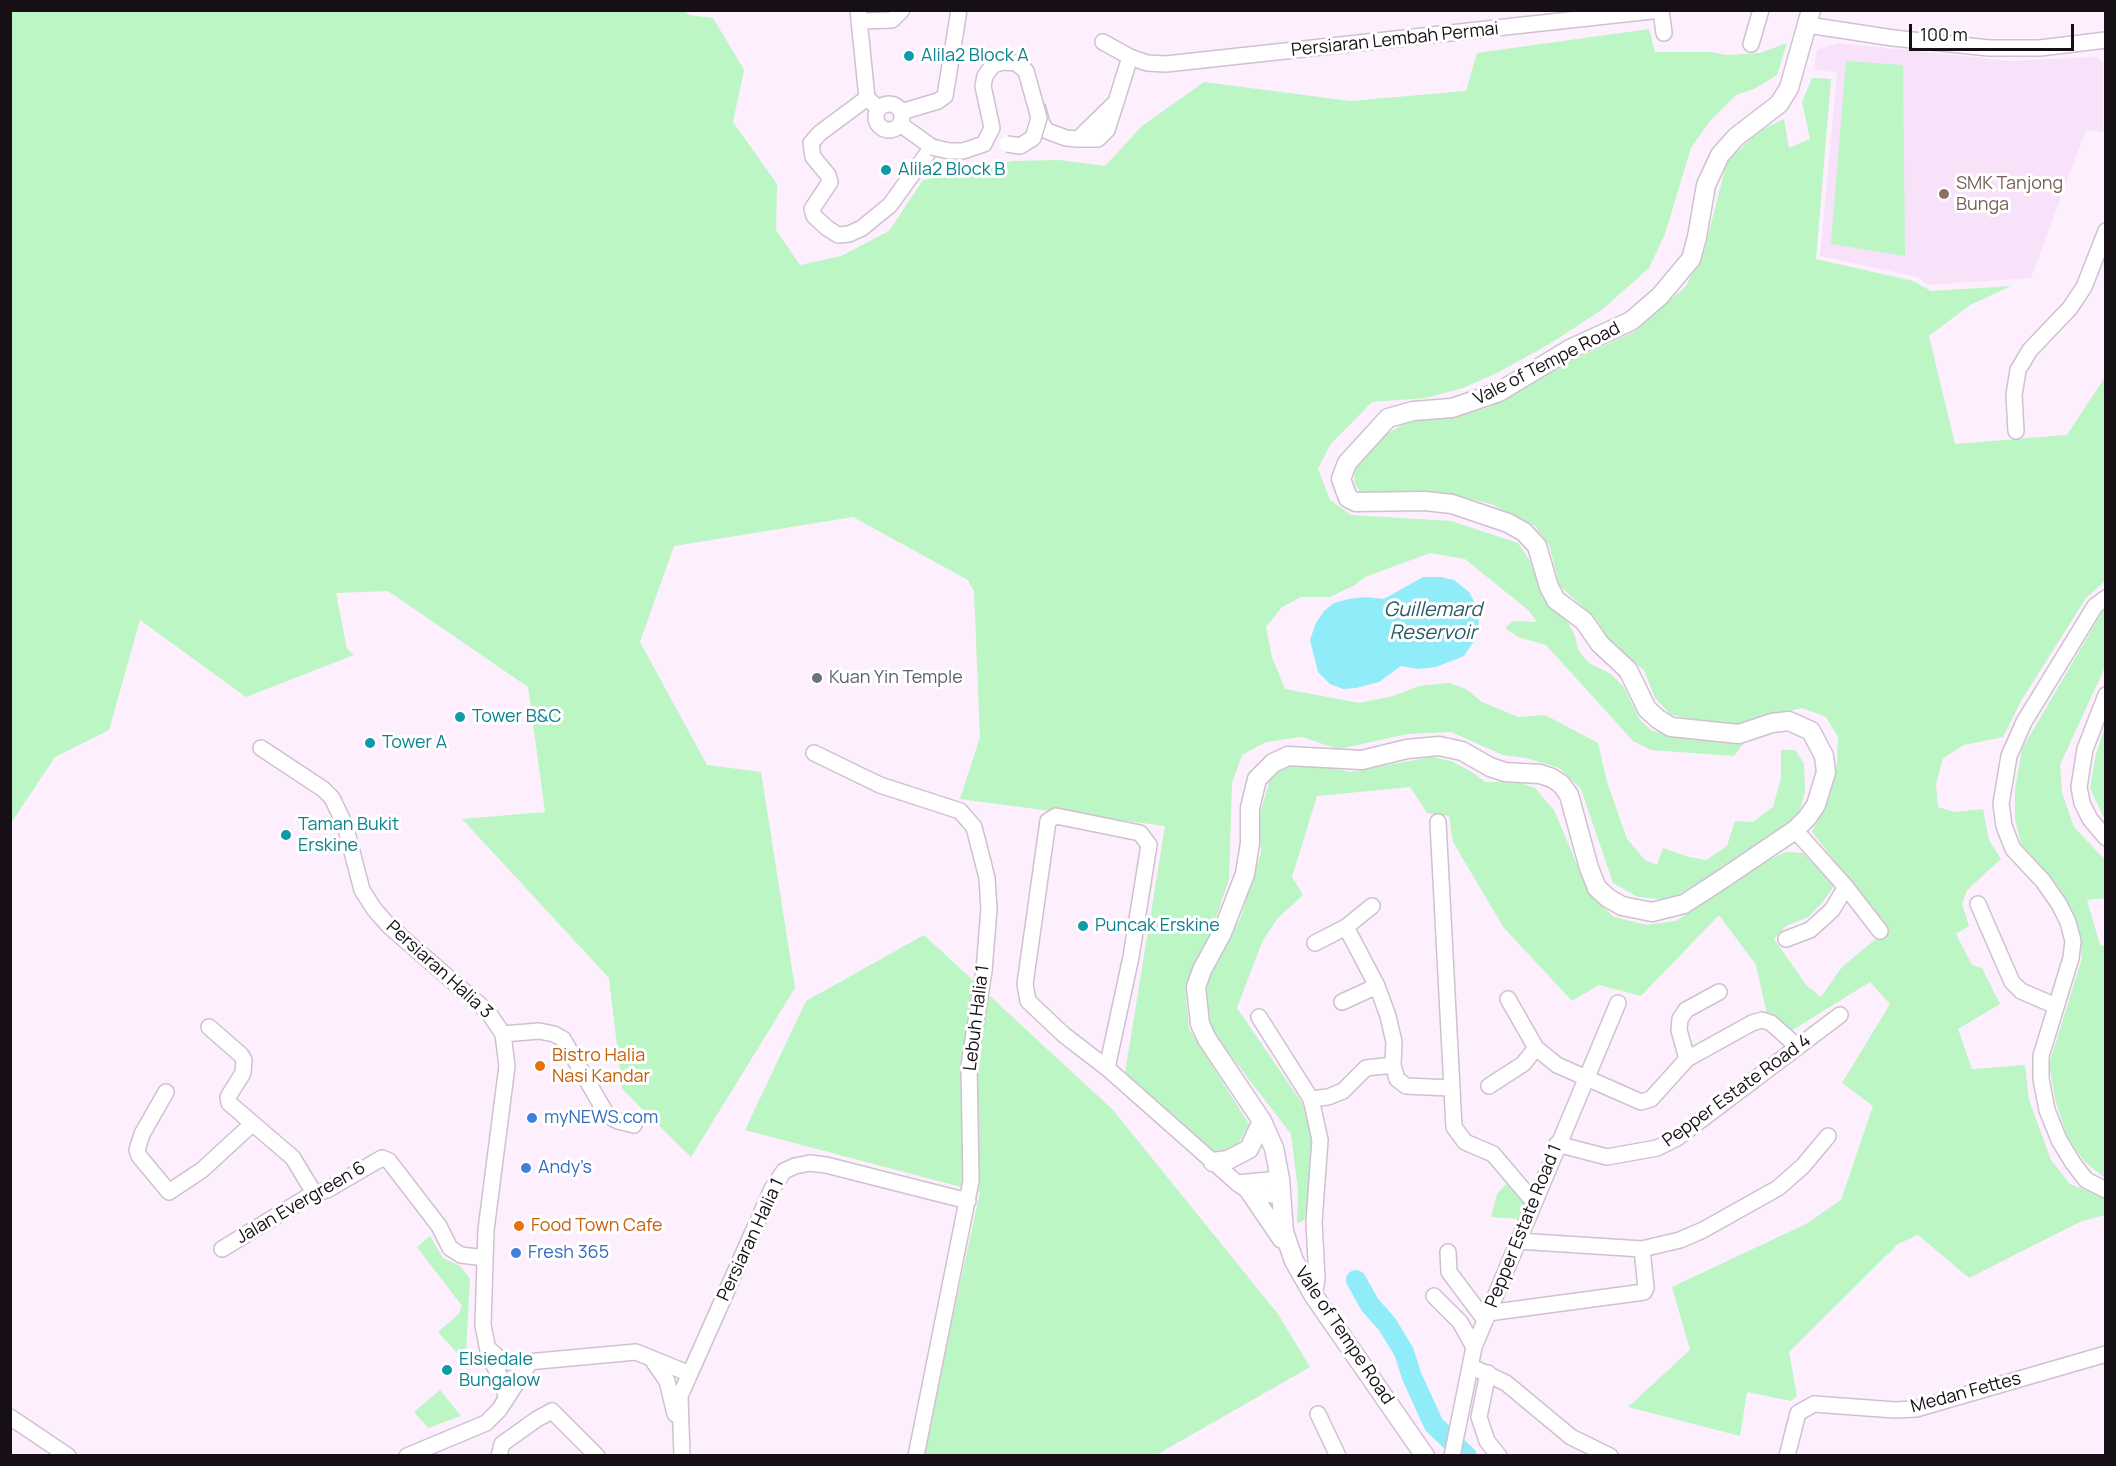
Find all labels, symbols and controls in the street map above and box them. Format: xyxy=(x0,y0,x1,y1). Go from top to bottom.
scale bar xyxy=(1912,12,2077,50)
street label: Persiaran Lembah Permai xyxy=(1290,18,1500,62)
text: 100 m xyxy=(1920,22,1968,46)
place label: Alila2 Block A xyxy=(921,45,1029,67)
marker: Alila2 Block A xyxy=(902,49,916,63)
place label: Alila2 Block B xyxy=(898,159,1005,181)
marker: Alila2 Block B xyxy=(879,163,893,177)
place label: SMK Tanjong Bunga xyxy=(1956,173,2063,216)
marker: SMK Tanjong Bunga xyxy=(1937,187,1951,201)
street label: Vale of Tempe Road xyxy=(1470,318,1624,410)
water label: Guillemard Reservoir xyxy=(1384,598,1482,645)
place label: Kuan Yin Temple xyxy=(829,667,963,689)
marker: Kuan Yin Temple xyxy=(810,671,824,685)
place label: Tower B&C xyxy=(472,706,561,728)
marker: Tower B&C xyxy=(453,710,467,724)
place label: Tower A xyxy=(382,732,447,754)
marker: Tower A xyxy=(363,736,377,750)
place label: Taman Bukit Erskine xyxy=(298,814,399,856)
marker: Taman Bukit Erskine xyxy=(279,828,293,842)
place label: Puncak Erskine xyxy=(1095,915,1220,937)
street label: Persiaran Halia 3 xyxy=(381,917,497,1023)
marker: Puncak Erskine xyxy=(1076,919,1090,933)
street label: Lebuh Halia 1 xyxy=(960,964,994,1072)
street label: Pepper Estate Road 4 xyxy=(1659,1030,1815,1152)
place label: Bistro Halia Nasi Kandar xyxy=(552,1045,650,1088)
marker: Bistro Halia Nasi Kandar xyxy=(533,1059,547,1073)
place label: myNEWS.com xyxy=(544,1107,658,1129)
marker: myNEWS.com xyxy=(525,1111,539,1125)
street label: Pepper Estate Road 1 xyxy=(1481,1141,1567,1311)
street label: Jalan Evergreen 6 xyxy=(232,1157,370,1249)
place label: Andy's xyxy=(538,1157,592,1179)
marker: Andy's xyxy=(519,1161,533,1175)
street label: Persiaran Halia 1 xyxy=(713,1175,789,1305)
place label: Food Town Cafe xyxy=(531,1215,662,1237)
marker: Food Town Cafe xyxy=(512,1219,526,1233)
place label: Fresh 365 xyxy=(528,1242,609,1264)
marker: Fresh 365 xyxy=(509,1246,523,1260)
street label: Vale of Tempe Road xyxy=(1290,1263,1398,1409)
place label: Elsiedale Bungalow xyxy=(459,1349,540,1392)
marker: Elsiedale Bungalow xyxy=(440,1363,454,1377)
street label: Medan Fettes xyxy=(1909,1368,2023,1418)

